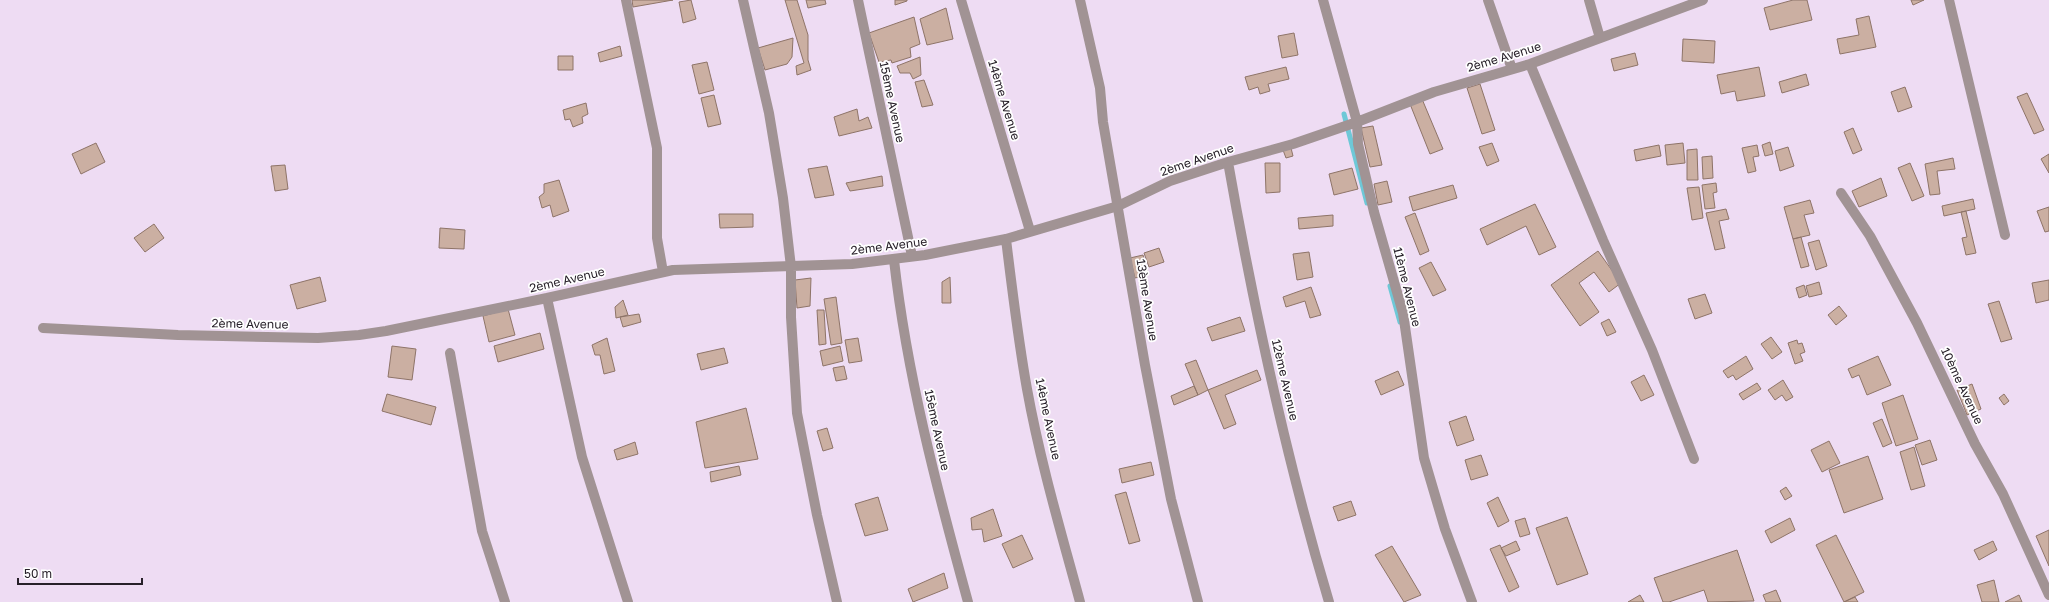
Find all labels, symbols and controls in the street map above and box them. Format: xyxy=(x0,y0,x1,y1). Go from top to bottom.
street label: 2ème Avenue xyxy=(1465,38,1543,75)
street label: 14ème Avenue xyxy=(985,58,1024,142)
street label: 15ème Avenue xyxy=(877,60,908,144)
street label: 2ème Avenue xyxy=(1158,140,1236,179)
street label: 2ème Avenue xyxy=(850,233,928,258)
street label: 11ème Avenue xyxy=(1390,246,1425,328)
street label: 13ème Avenue xyxy=(1134,258,1161,342)
street label: 2ème Avenue xyxy=(528,264,606,295)
street label: 2ème Avenue xyxy=(211,315,289,332)
street label: 12ème Avenue xyxy=(1269,338,1302,422)
street label: 10ème Avenue xyxy=(1938,345,1987,427)
street label: 14ème Avenue xyxy=(1033,377,1064,461)
street label: 15ème Avenue xyxy=(922,388,953,472)
scale bar xyxy=(18,560,142,586)
text: 50 m xyxy=(24,566,52,581)

